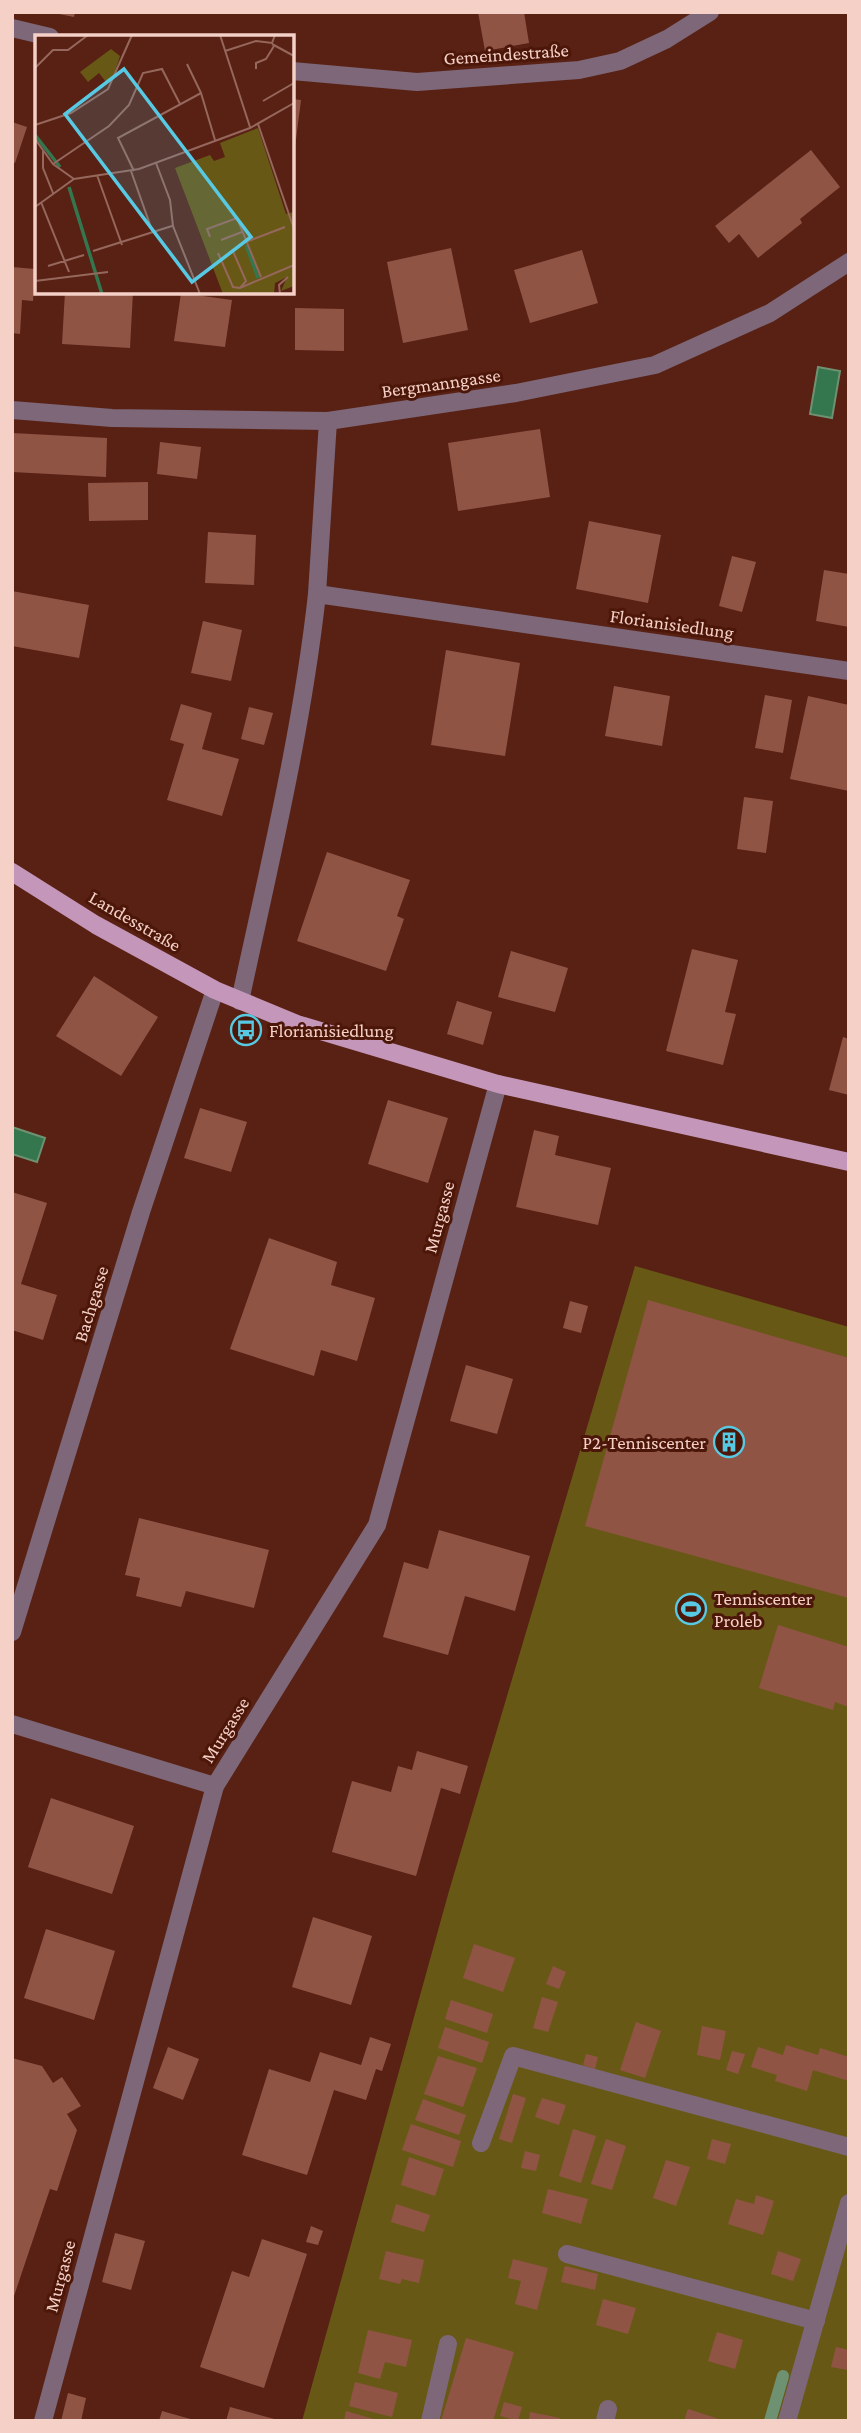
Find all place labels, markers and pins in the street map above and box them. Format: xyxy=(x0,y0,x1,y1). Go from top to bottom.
bus stop icon: Florianisiedlung xyxy=(229,1013,263,1047)
place label: Florianisiedlung xyxy=(269,1020,394,1041)
building icon: P2-Tenniscenter xyxy=(712,1425,746,1459)
place label: P2-Tenniscenter xyxy=(582,1432,706,1453)
place label: Tenniscenter Proleb xyxy=(714,1588,813,1631)
sports icon: Tenniscenter Proleb xyxy=(674,1592,708,1626)

